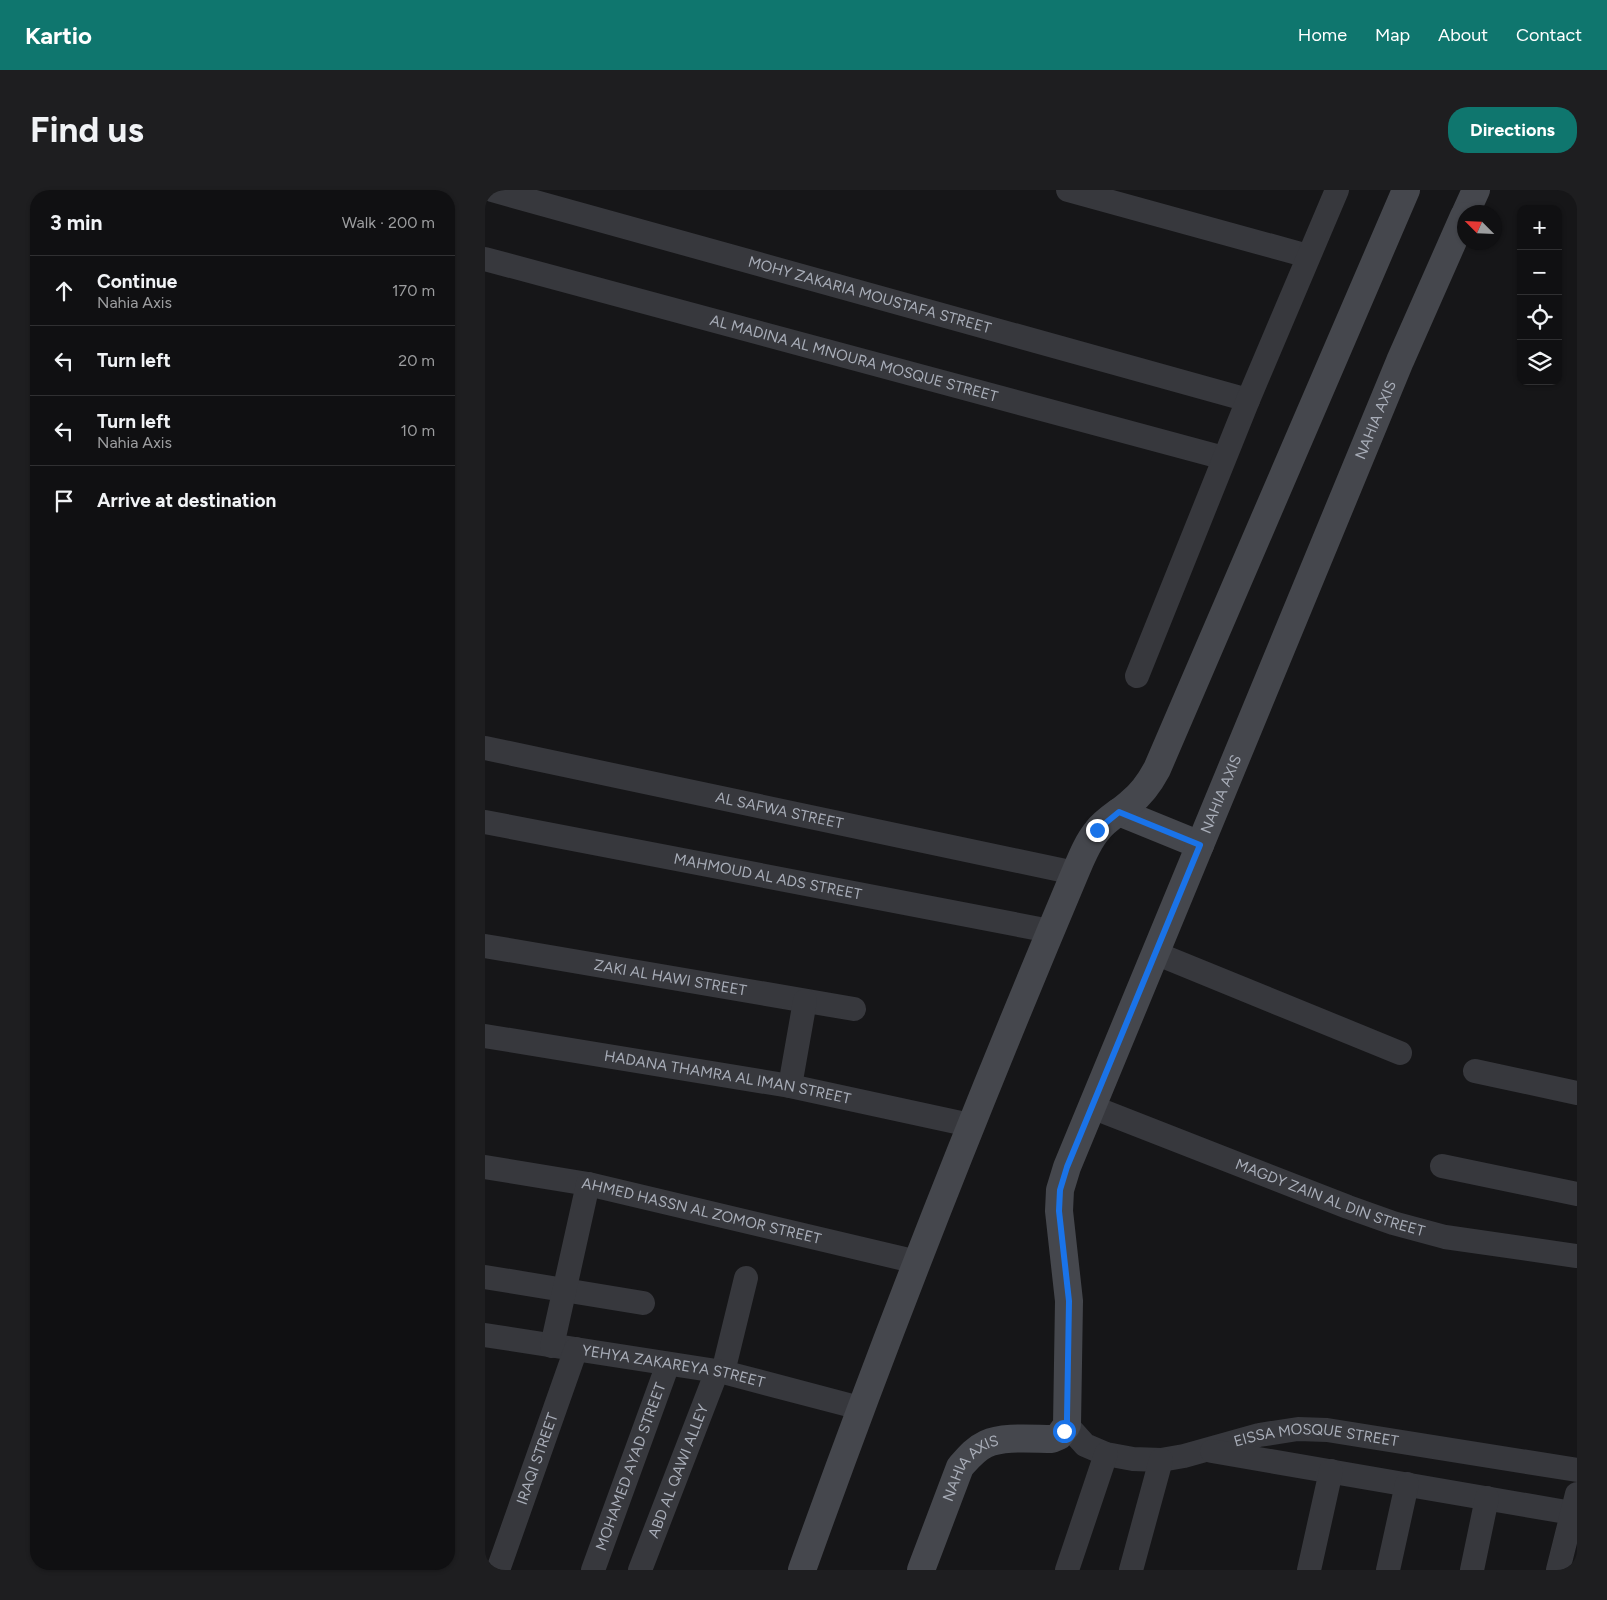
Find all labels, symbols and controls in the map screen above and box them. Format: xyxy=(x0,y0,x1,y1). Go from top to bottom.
text: Kartio xyxy=(25,21,92,50)
text: Home xyxy=(1298,24,1347,46)
text: Map xyxy=(1375,24,1410,46)
text: About xyxy=(1438,24,1488,46)
text: Contact xyxy=(1516,24,1582,46)
button: Directions xyxy=(1448,107,1577,153)
text: Find us xyxy=(30,109,144,151)
north arrow xyxy=(1457,205,1502,250)
map controls xyxy=(1517,205,1562,385)
button: + xyxy=(1517,205,1562,250)
text: 3 min xyxy=(50,210,102,235)
text: Walk · 200 m xyxy=(342,213,435,232)
button: − xyxy=(1517,250,1562,295)
street label: MOHY ZAKARIA MOUSTAFA STREET xyxy=(746,253,994,337)
text: Continue xyxy=(97,270,177,293)
icon: ahead xyxy=(50,277,78,305)
text: 170 m xyxy=(392,281,435,300)
text: Nahia Axis xyxy=(97,293,172,312)
button: locate xyxy=(1517,295,1562,340)
street label: AL MADINA AL MNOURA MOSQUE STREET xyxy=(708,311,1001,406)
button: layers xyxy=(1517,340,1562,385)
icon: left xyxy=(50,347,78,375)
text: Turn left xyxy=(97,349,171,372)
text: 20 m xyxy=(398,351,435,370)
street label: NAHIA AXIS xyxy=(1351,378,1400,462)
text: Turn left xyxy=(97,410,171,433)
icon: left xyxy=(50,417,78,445)
text: 10 m xyxy=(401,421,435,440)
text: Nahia Axis xyxy=(97,433,172,452)
icon: arrive xyxy=(50,487,78,515)
text: Arrive at destination xyxy=(97,489,276,512)
street label: NAHIA AXIS xyxy=(1197,752,1245,836)
street label: AL SAFWA STREET xyxy=(714,788,846,833)
route end xyxy=(1086,819,1109,842)
street label: MAHMOUD AL ADS STREET xyxy=(672,850,864,904)
street label: ZAKI AL HAWI STREET xyxy=(593,956,749,1000)
street label: HADANA THAMRA AL IMAN STREET xyxy=(603,1047,853,1108)
street label: MAGDY ZAIN AL DIN STREET xyxy=(1233,1155,1428,1240)
street label: AHMED HASSN AL ZOMOR STREET xyxy=(580,1174,824,1248)
street label: YEHYA ZAKAREYA STREET xyxy=(581,1341,767,1392)
street label: MOHAMED AYAD STREET xyxy=(592,1379,670,1553)
street label: ABD AL QAWI ALLEY xyxy=(644,1402,712,1541)
street label: IRAQI STREET xyxy=(513,1410,562,1507)
street label: EISSA MOSQUE STREET xyxy=(1232,1419,1401,1451)
route start xyxy=(1053,1420,1076,1443)
street label: NAHIA AXIS xyxy=(939,1431,1000,1504)

